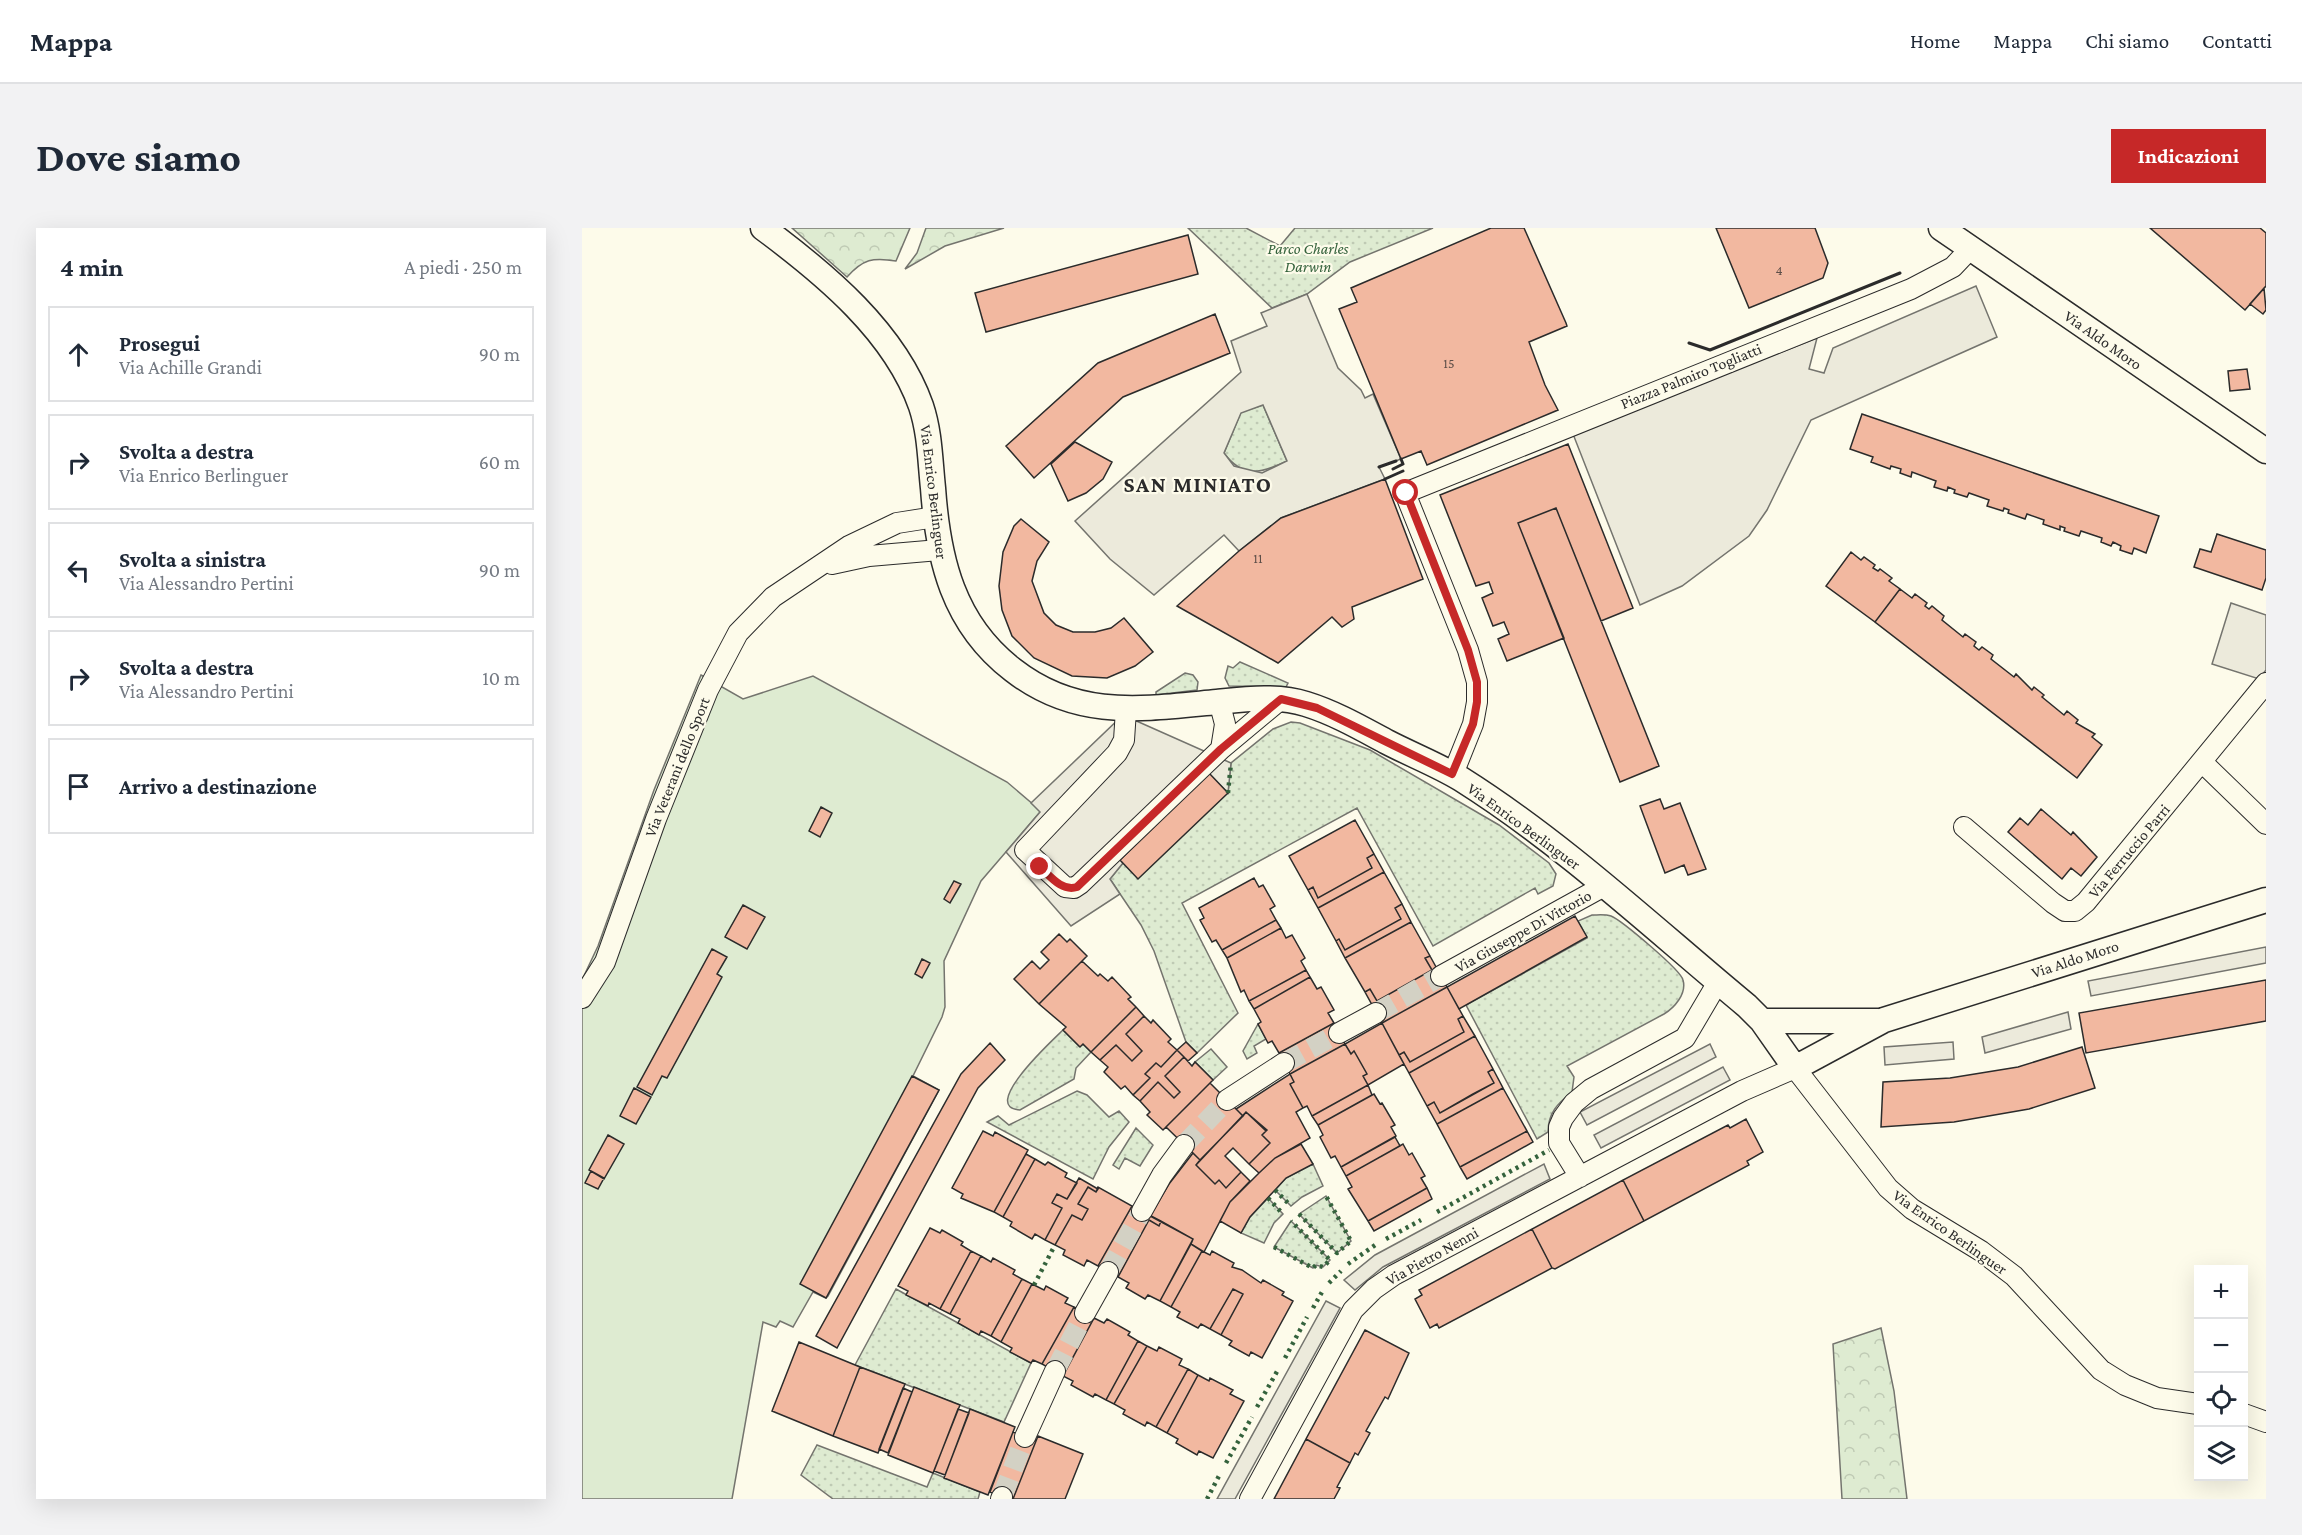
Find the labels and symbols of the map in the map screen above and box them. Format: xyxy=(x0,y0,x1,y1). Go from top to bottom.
park label: Parco Charles Darwin xyxy=(1267,240,1349,275)
house number: 4 xyxy=(1775,262,1783,278)
street label: Via Aldo Moro xyxy=(2061,307,2145,373)
street label: Piazza Palmiro Togliatti xyxy=(1618,340,1764,413)
house number: 15 xyxy=(1443,355,1455,371)
street label: Via Enrico Berlinguer xyxy=(916,424,951,561)
district label: SAN MINIATO xyxy=(1124,472,1272,497)
route start xyxy=(1392,479,1418,505)
house number: 11 xyxy=(1253,550,1263,566)
street label: Via Veterani dello Sport xyxy=(641,694,714,840)
street label: Via Enrico Berlinguer xyxy=(1464,779,1584,874)
street label: Via Ferruccio Parri xyxy=(2085,801,2173,901)
route end xyxy=(1026,853,1052,879)
street label: Via Giuseppe Di Vittorio xyxy=(1452,886,1595,977)
street label: Via Aldo Moro xyxy=(2029,937,2121,981)
street label: Via Enrico Berlinguer xyxy=(1889,1186,2011,1279)
street label: Via Pietro Nenni xyxy=(1383,1224,1481,1288)

